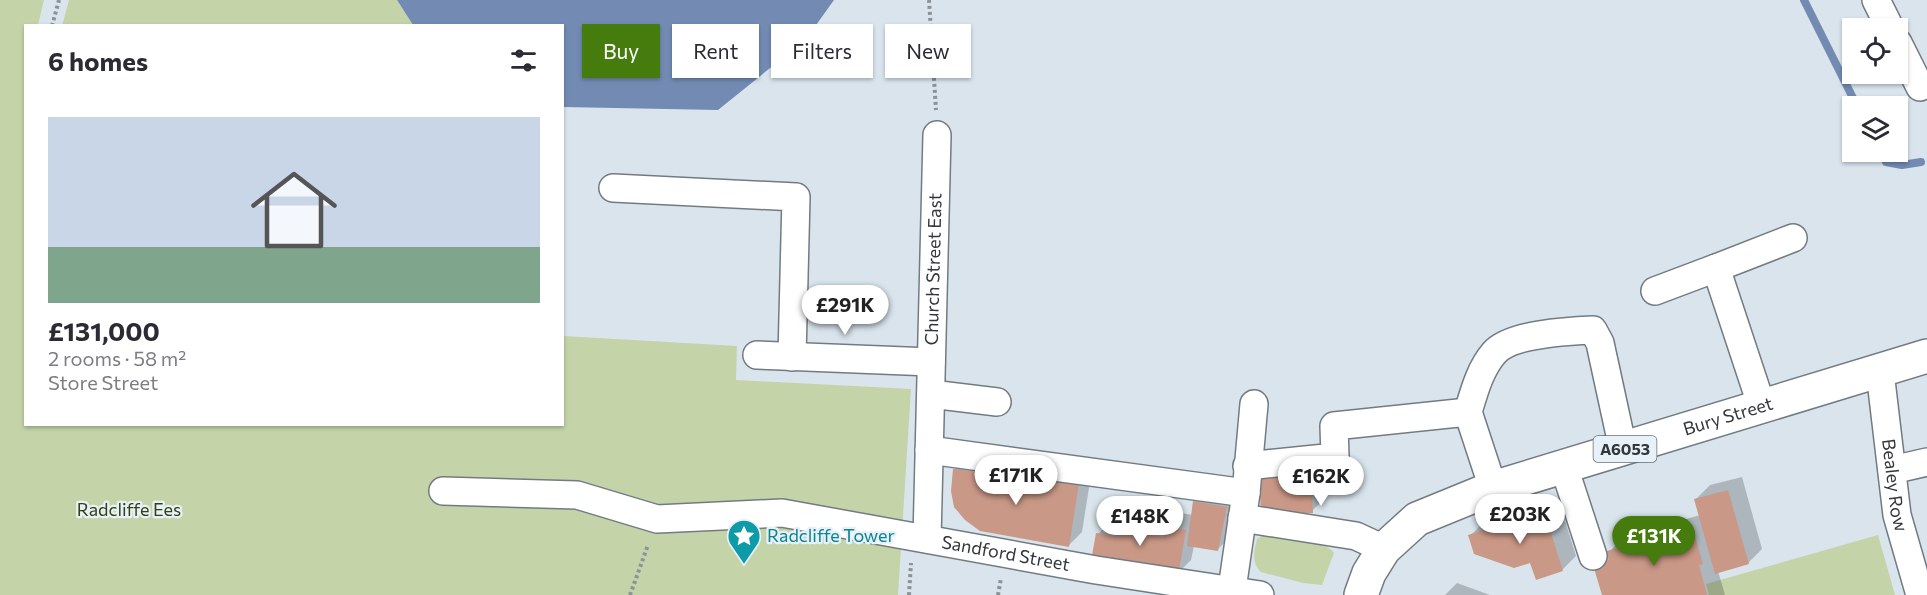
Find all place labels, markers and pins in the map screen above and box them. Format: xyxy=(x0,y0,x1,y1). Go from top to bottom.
pin: £291K xyxy=(803,285,887,336)
pin: £171K xyxy=(974,455,1058,506)
pin: £162K xyxy=(1279,456,1363,507)
pin: £203K xyxy=(1478,494,1562,545)
pin: £148K xyxy=(1098,496,1182,547)
pin: £131K xyxy=(1612,516,1696,567)
place icon: Radcliffe Tower xyxy=(726,518,762,565)
place label: Radcliffe Tower xyxy=(767,524,895,546)

